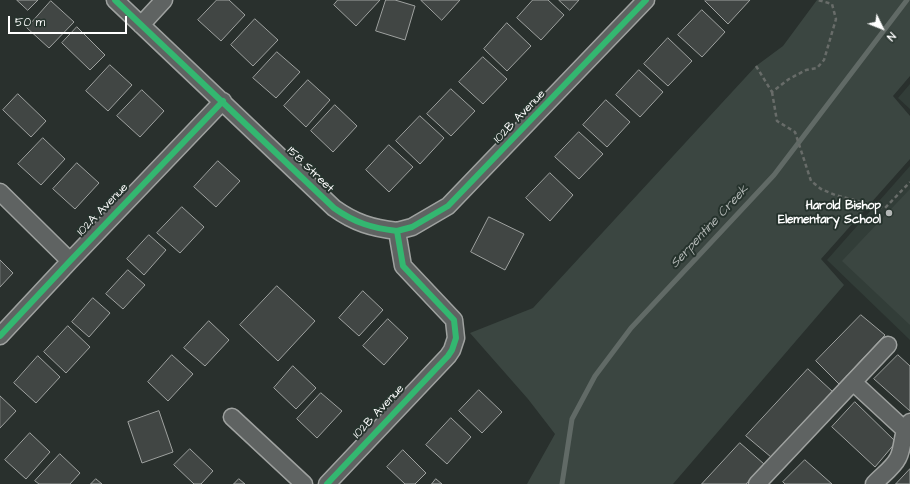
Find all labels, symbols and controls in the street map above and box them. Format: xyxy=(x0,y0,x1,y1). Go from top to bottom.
scale bar xyxy=(10,8,129,34)
north arrow xyxy=(862,8,902,48)
text: 50 m xyxy=(15,14,45,31)
text: N xyxy=(883,29,899,44)
street label: 102B Avenue xyxy=(491,87,549,147)
street label: 158 Street xyxy=(284,144,336,196)
street label: 102A Avenue xyxy=(74,181,132,239)
water label: Serpentine Creek xyxy=(668,182,752,272)
place label: Harold Bishop Elementary School xyxy=(778,199,881,227)
marker: Harold Bishop Elementary School xyxy=(884,208,894,218)
street label: 102B Avenue xyxy=(350,382,408,442)

